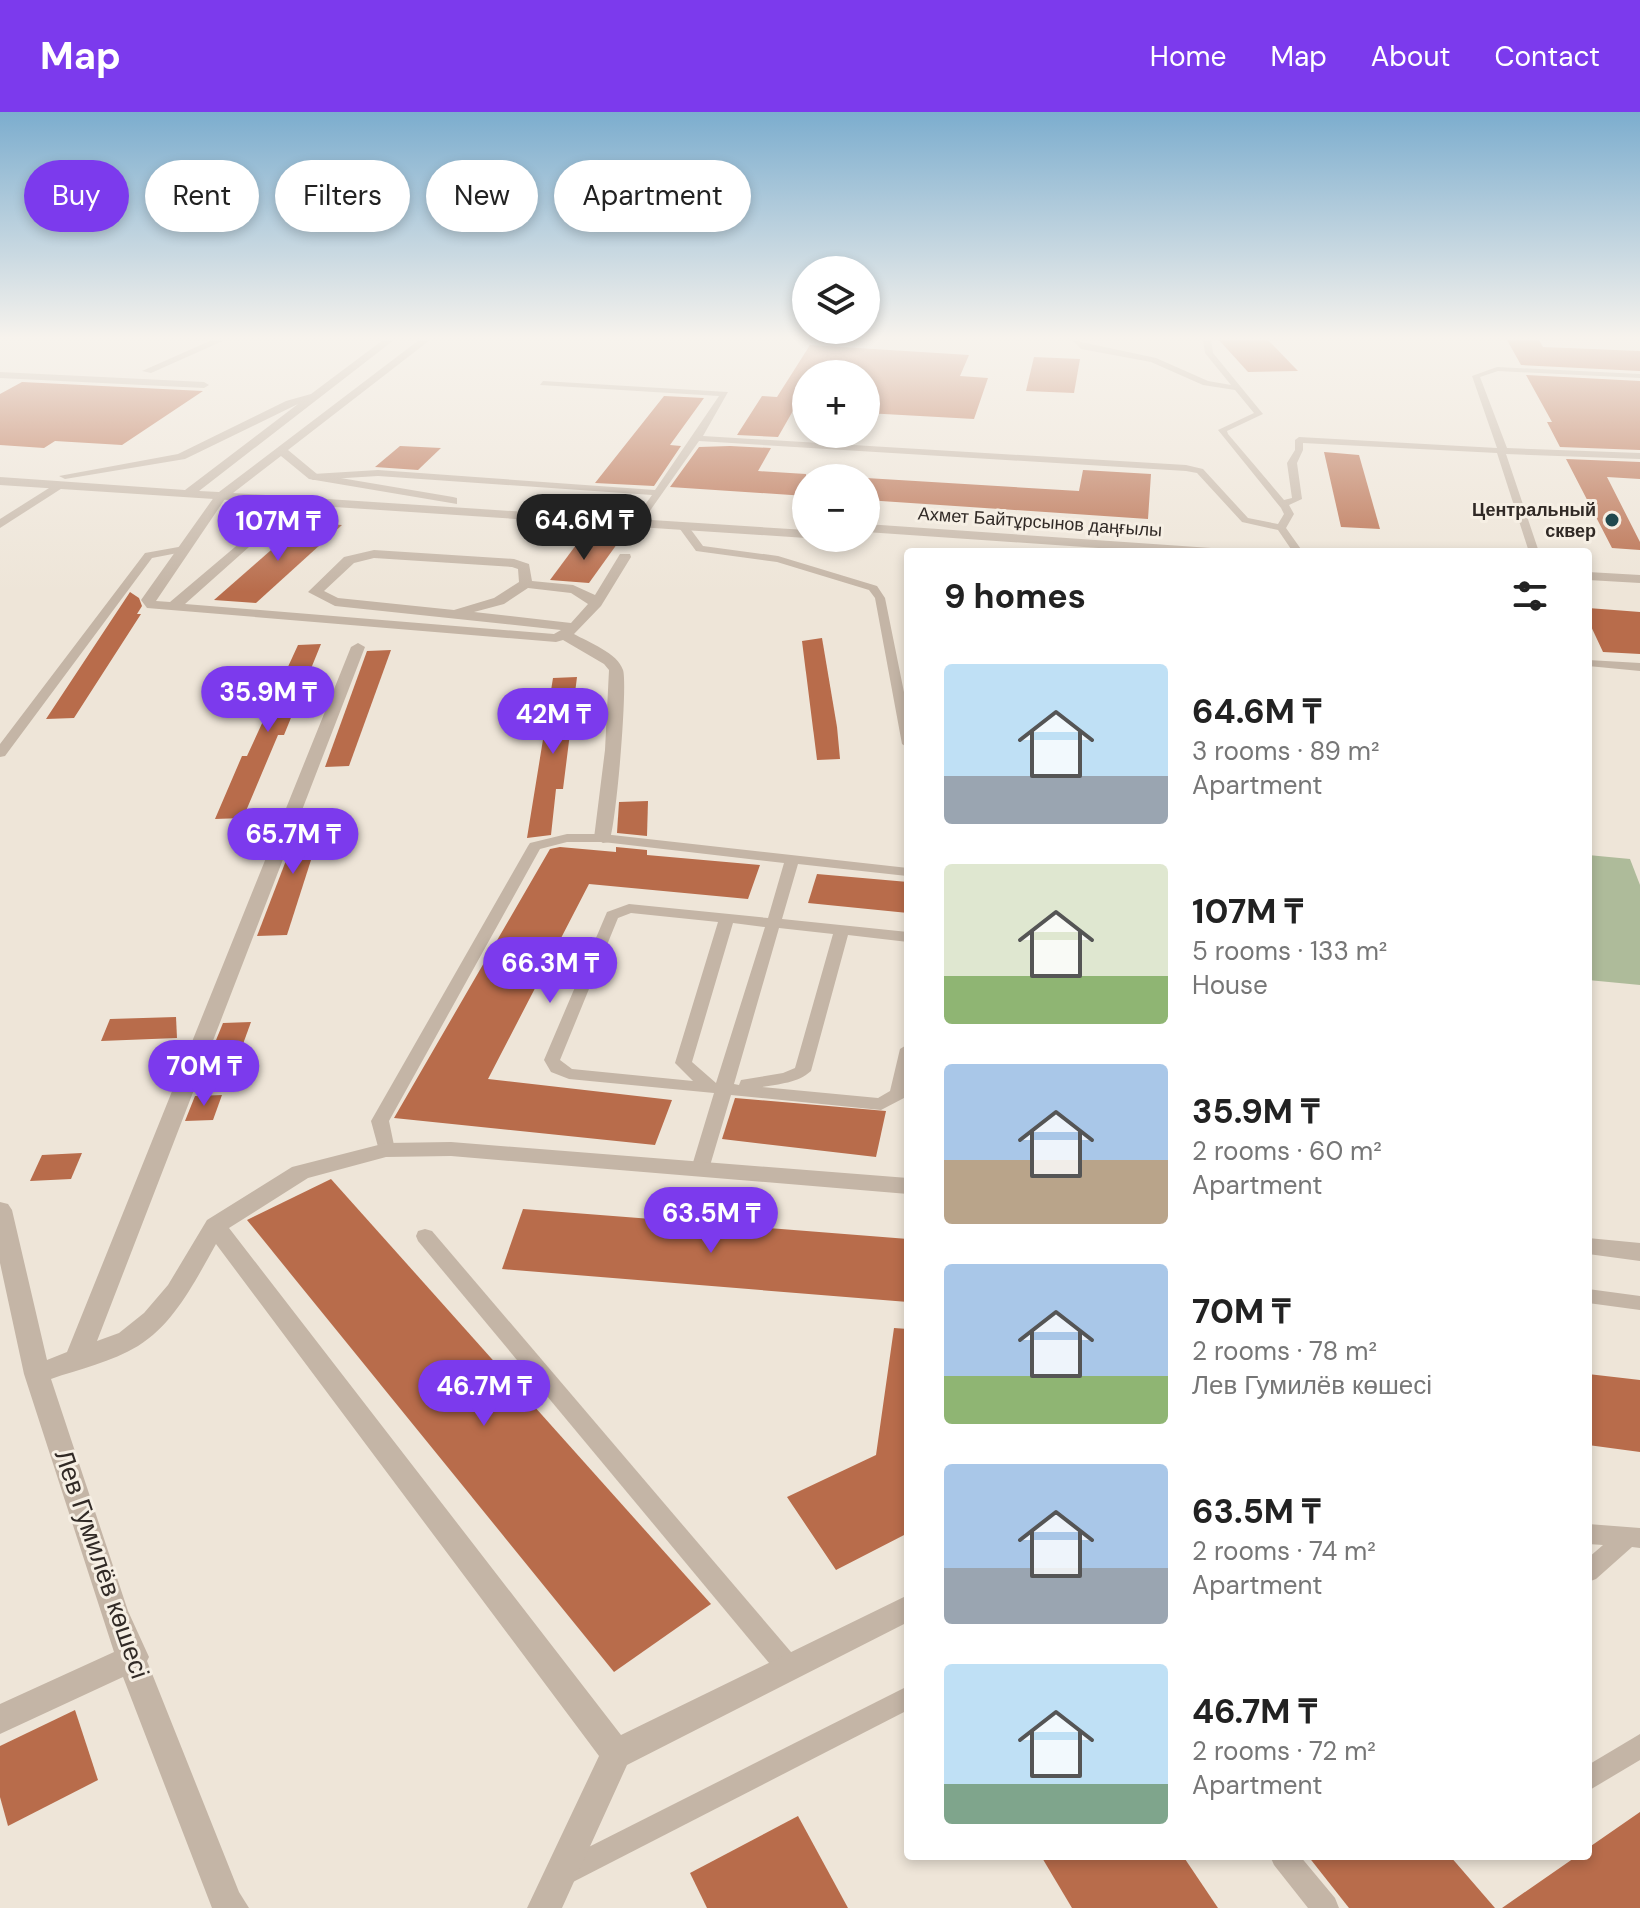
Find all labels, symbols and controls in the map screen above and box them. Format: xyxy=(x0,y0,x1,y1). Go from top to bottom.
text: Map xyxy=(40,31,121,81)
text: Home xyxy=(1150,38,1226,75)
text: Map xyxy=(1270,38,1327,75)
text: About xyxy=(1371,38,1450,75)
text: Contact xyxy=(1494,38,1600,75)
chip: Buy xyxy=(24,160,129,232)
chip: Rent xyxy=(145,160,259,232)
chip: Filters xyxy=(275,160,410,232)
chip: New xyxy=(426,160,538,232)
chip: Apartment xyxy=(554,160,751,232)
map controls xyxy=(792,256,880,552)
button: layers xyxy=(792,256,880,344)
button: + xyxy=(792,360,880,448)
button: − xyxy=(792,464,880,552)
pin: 64.6M ₸ xyxy=(510,494,658,562)
pin: 107M ₸ xyxy=(213,495,343,563)
place label: Центральный сквер xyxy=(1472,498,1596,543)
street label: Ахмет Байтұрсынов даңғылы xyxy=(917,501,1163,543)
text: 64.6M ₸ xyxy=(535,503,633,537)
text: 107M ₸ xyxy=(236,504,320,538)
marker: Центральный сквер xyxy=(1603,511,1621,529)
text: 9 homes xyxy=(944,574,1086,619)
icon: filters xyxy=(1508,574,1552,618)
pin: 35.9M ₸ xyxy=(194,666,342,734)
text: 35.9M ₸ xyxy=(219,675,317,709)
pin: 42M ₸ xyxy=(497,688,609,756)
text: 64.6M ₸ xyxy=(1192,689,1321,734)
icon: home xyxy=(1008,696,1104,792)
text: 42M ₸ xyxy=(515,697,591,731)
text: 3 rooms · 89 m² xyxy=(1192,734,1380,768)
text: Apartment xyxy=(1192,768,1323,802)
pin: 65.7M ₸ xyxy=(219,808,367,876)
text: 65.7M ₸ xyxy=(245,817,341,851)
text: 107M ₸ xyxy=(1192,889,1303,934)
icon: home xyxy=(1008,896,1104,992)
text: 5 rooms · 133 m² xyxy=(1192,934,1387,968)
pin: 66.3M ₸ xyxy=(476,937,624,1005)
text: 66.3M ₸ xyxy=(501,946,599,980)
text: House xyxy=(1192,968,1268,1002)
pin: 70M ₸ xyxy=(148,1040,260,1108)
text: 70M ₸ xyxy=(166,1049,242,1083)
text: 35.9M ₸ xyxy=(1192,1089,1319,1134)
icon: home xyxy=(1008,1096,1104,1192)
text: 2 rooms · 60 m² xyxy=(1192,1134,1382,1168)
text: Apartment xyxy=(1192,1168,1323,1202)
pin: 63.5M ₸ xyxy=(637,1187,785,1255)
text: 63.5M ₸ xyxy=(662,1196,760,1230)
text: 70M ₸ xyxy=(1192,1289,1291,1334)
icon: home xyxy=(1008,1296,1104,1392)
text: 2 rooms · 78 m² xyxy=(1192,1334,1377,1368)
pin: 46.7M ₸ xyxy=(410,1360,558,1428)
text: Лев Гумилёв көшесі xyxy=(1192,1368,1432,1402)
text: 46.7M ₸ xyxy=(436,1369,532,1403)
street label: Лев Гумилёв көшесі xyxy=(47,1445,157,1683)
text: 63.5M ₸ xyxy=(1192,1489,1320,1534)
icon: home xyxy=(1008,1496,1104,1592)
text: 2 rooms · 74 m² xyxy=(1192,1534,1376,1568)
text: Apartment xyxy=(1192,1568,1323,1602)
text: 46.7M ₸ xyxy=(1192,1689,1317,1734)
icon: home xyxy=(1008,1696,1104,1792)
text: 2 rooms · 72 m² xyxy=(1192,1734,1376,1768)
text: Apartment xyxy=(1192,1768,1323,1802)

